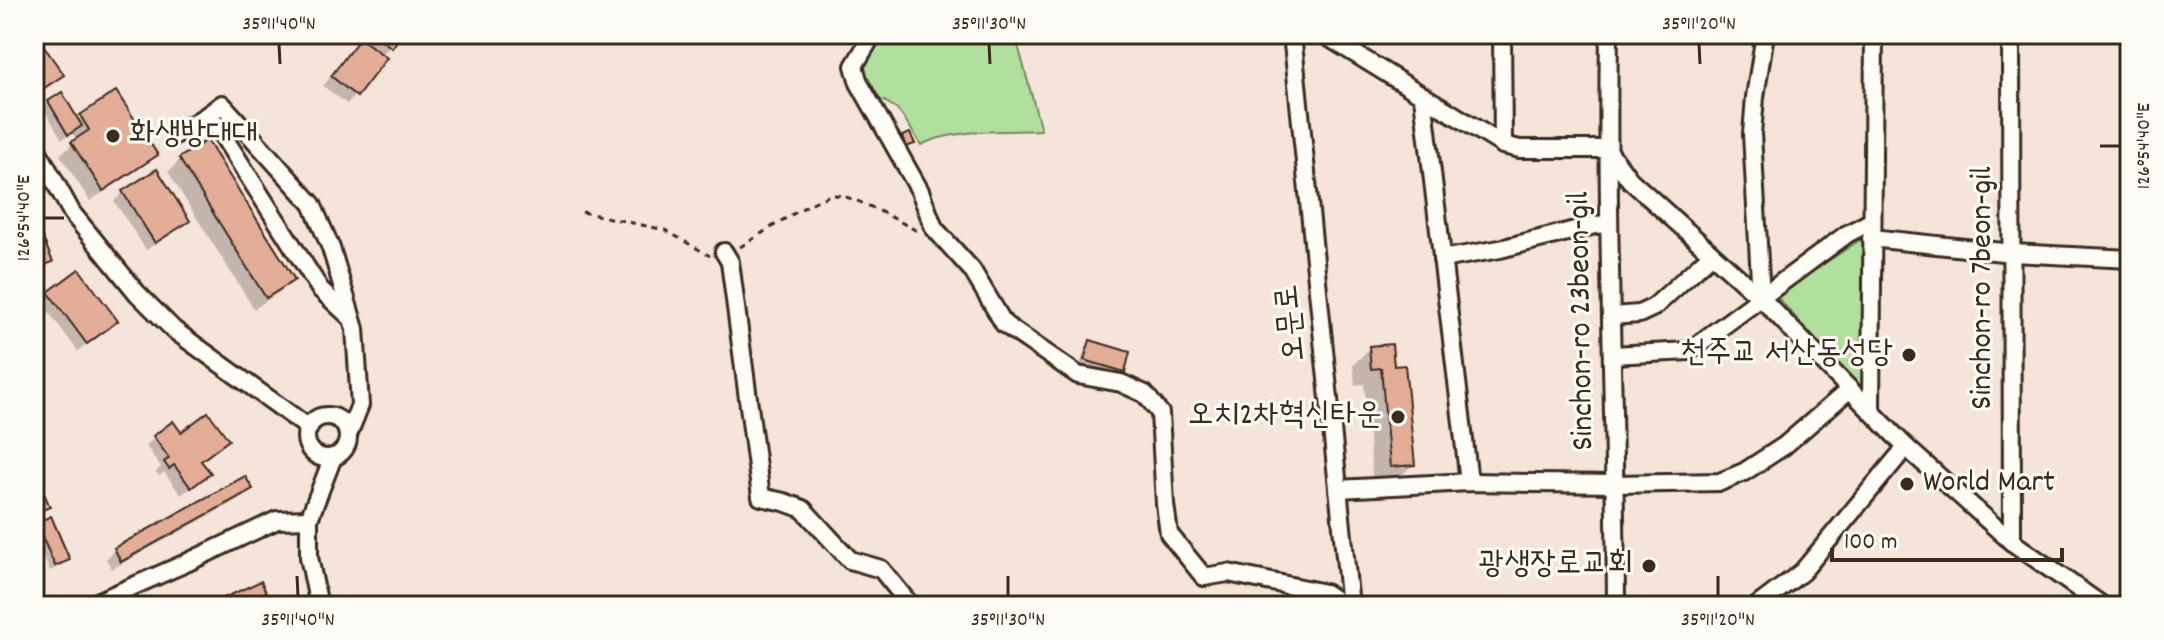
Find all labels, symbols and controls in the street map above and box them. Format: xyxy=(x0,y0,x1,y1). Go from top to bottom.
text: 35°11'40"N xyxy=(242,11,316,39)
text: 35°11'30"N xyxy=(952,11,1026,39)
text: 35°11'20"N xyxy=(1662,11,1736,39)
text: 126°54'40"E xyxy=(2131,103,2159,189)
place label: 화생방대대 xyxy=(129,113,258,159)
marker: 화생방대대 xyxy=(104,127,122,145)
street label: Sinchon-ro 7beon-gil xyxy=(1961,166,2007,410)
text: 126°54'40"E xyxy=(11,175,39,261)
street label: Sinchon-ro 23beon-gil xyxy=(1558,191,1608,451)
street label: 오문로 xyxy=(1266,282,1320,364)
place label: 천주교 서산동성당 xyxy=(1680,332,1893,378)
marker: 천주교 서산동성당 xyxy=(1900,346,1918,364)
place label: 오치2차혁신타운 xyxy=(1188,394,1382,440)
marker: 오치2차혁신타운 xyxy=(1389,408,1407,426)
place label: World Mart xyxy=(1923,461,2055,507)
marker: World Mart xyxy=(1898,475,1916,493)
scale bar xyxy=(1832,512,2062,562)
text: 100 m xyxy=(1844,526,1897,560)
place label: 광생장로교회 xyxy=(1479,543,1633,589)
marker: 광생장로교회 xyxy=(1640,557,1658,575)
text: 35°11'40"N xyxy=(261,607,335,635)
text: 35°11'30"N xyxy=(971,607,1045,635)
text: 35°11'20"N xyxy=(1681,607,1755,635)

